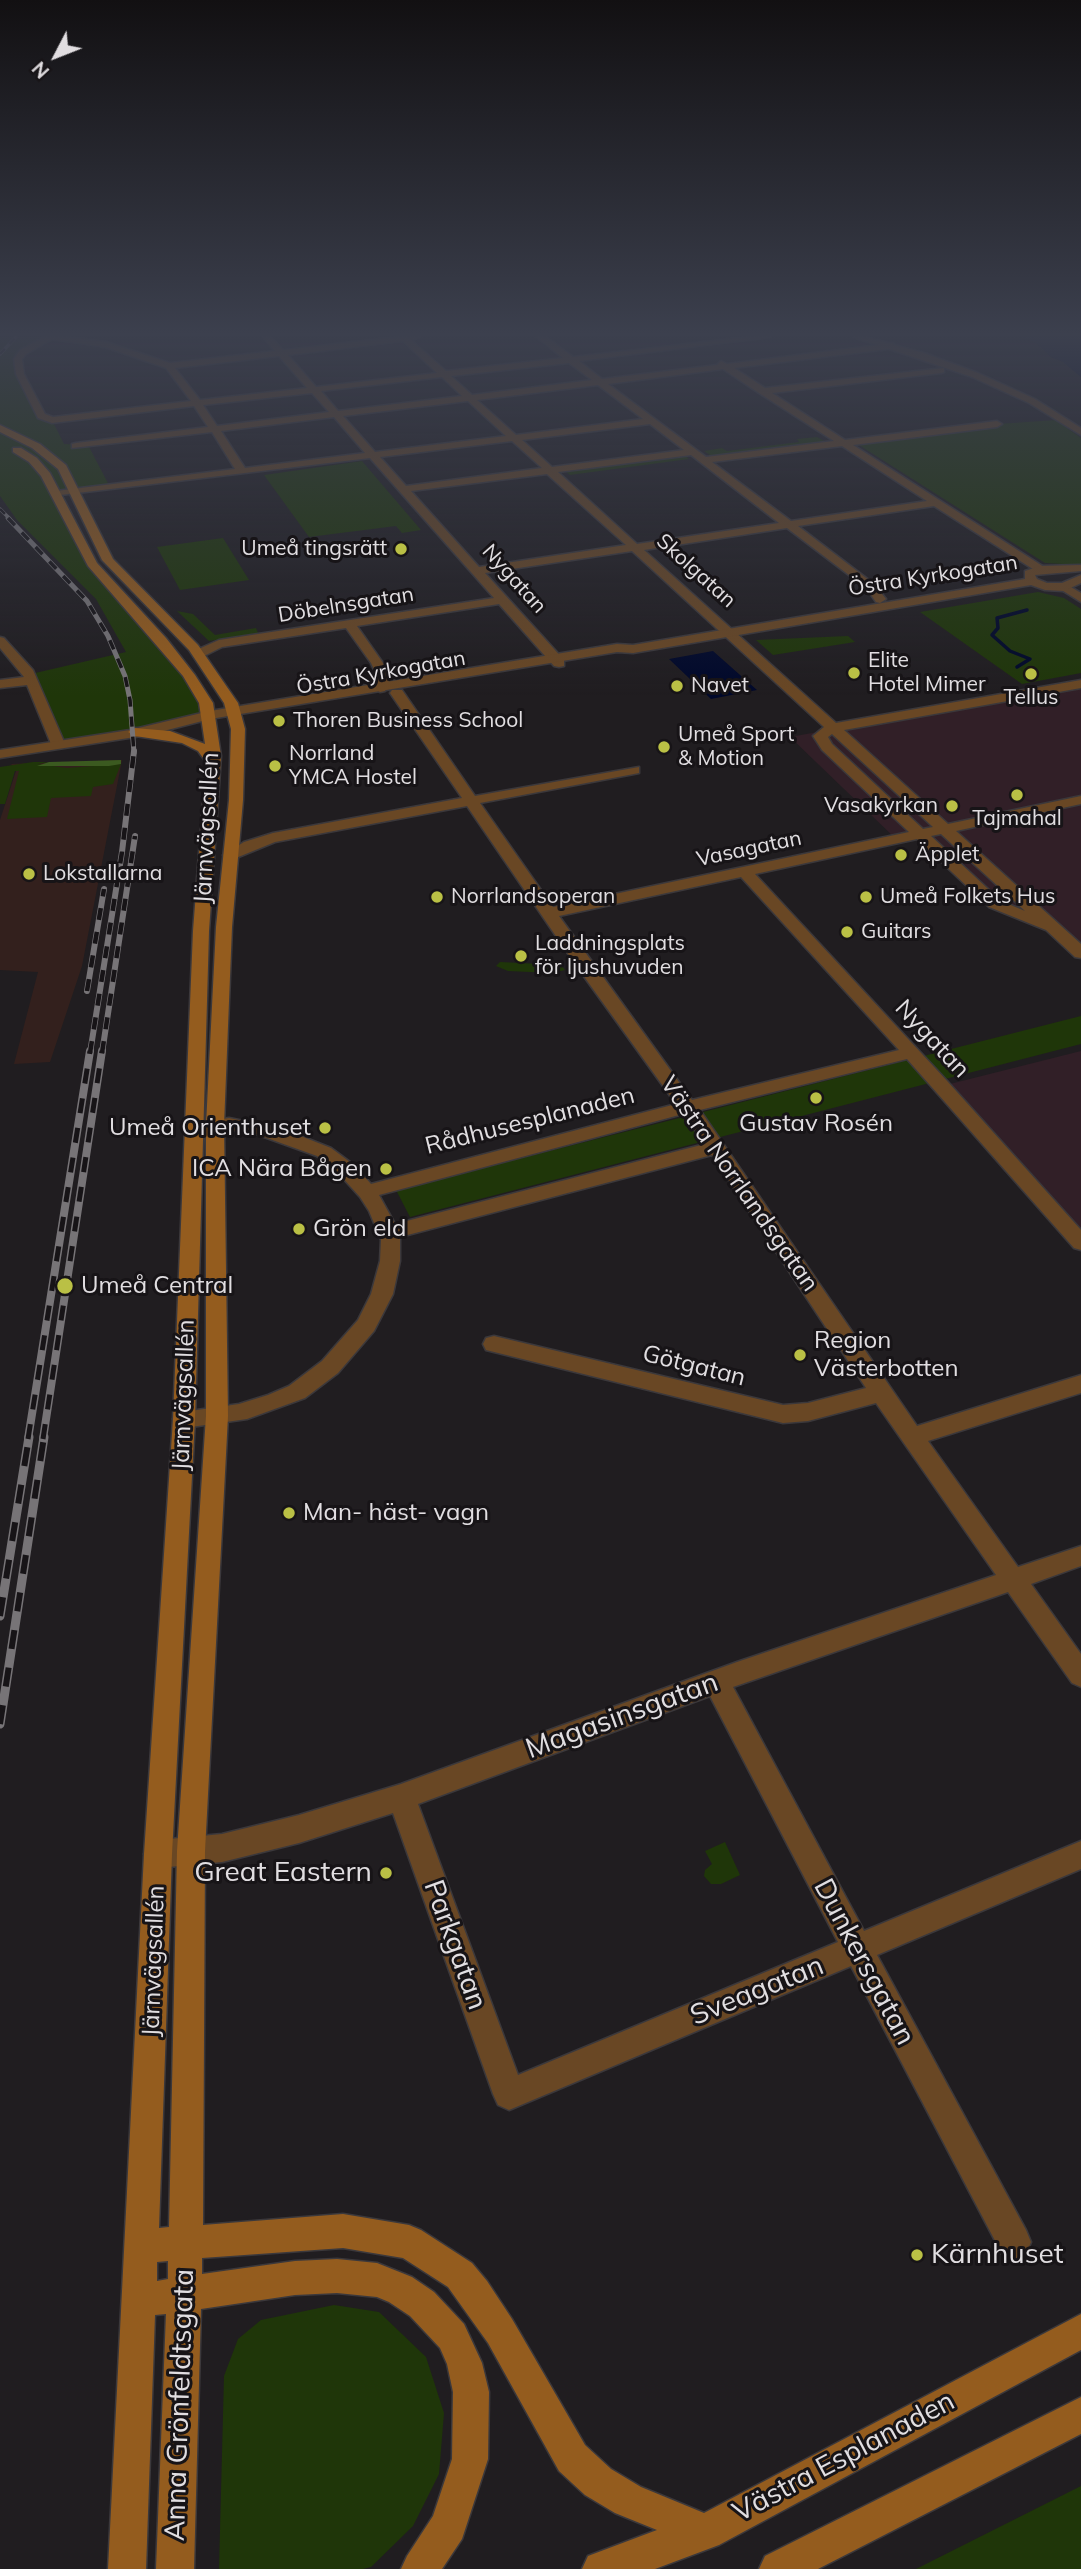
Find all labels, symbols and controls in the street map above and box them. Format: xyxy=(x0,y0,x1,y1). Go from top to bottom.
north arrow xyxy=(21,21,91,91)
text: N xyxy=(27,57,54,83)
street label: Skolgatan xyxy=(651,529,741,613)
place label: Umeå tingsrätt xyxy=(241,536,387,562)
street label: Nygatan xyxy=(476,539,552,619)
marker: Umeå tingsrätt xyxy=(393,541,409,557)
street label: Östra Kyrkogatan xyxy=(847,550,1019,602)
street label: Döbelnsgatan xyxy=(276,582,416,628)
street label: Östra Kyrkogatan xyxy=(295,646,467,700)
place label: Elite Hotel Mimer xyxy=(868,648,986,698)
marker: Elite Hotel Mimer xyxy=(846,665,862,681)
marker: Tellus xyxy=(1023,666,1039,682)
place label: Navet xyxy=(691,673,749,699)
marker: Navet xyxy=(669,678,685,694)
place label: Tellus xyxy=(1003,685,1059,711)
place label: Thoren Business School xyxy=(293,708,523,734)
marker: Thoren Business School xyxy=(271,713,287,729)
place label: Umeå Sport & Motion xyxy=(678,722,794,772)
marker: Umeå Sport & Motion xyxy=(656,739,672,755)
place label: Norrland YMCA Hostel xyxy=(289,741,417,791)
street label: Järnvägsallén xyxy=(189,752,225,904)
marker: Norrland YMCA Hostel xyxy=(267,758,283,774)
marker: Tajmahal xyxy=(1009,787,1025,803)
place label: Vasakyrkan xyxy=(824,793,938,819)
marker: Vasakyrkan xyxy=(944,798,960,814)
place label: Tajmahal xyxy=(972,806,1062,832)
street label: Vasagatan xyxy=(694,826,804,872)
place label: Äpplet xyxy=(915,842,979,868)
marker: Äpplet xyxy=(893,847,909,863)
place label: Lokstallarna xyxy=(43,861,162,887)
marker: Lokstallarna xyxy=(21,866,37,882)
place label: Norrlandsoperan xyxy=(451,884,615,910)
place label: Umeå Folkets Hus xyxy=(880,884,1055,910)
marker: Norrlandsoperan xyxy=(429,889,445,905)
marker: Umeå Folkets Hus xyxy=(858,889,874,905)
place label: Guitars xyxy=(861,919,931,945)
marker: Guitars xyxy=(839,924,855,940)
place label: Laddningsplats för ljushuvuden xyxy=(535,931,685,981)
marker: Laddningsplats för ljushuvuden xyxy=(513,948,529,964)
street label: Nygatan xyxy=(889,994,975,1084)
street label: Västra Norrlandsgatan xyxy=(654,1071,824,1297)
street label: Rådhusesplanaden xyxy=(422,1081,638,1161)
marker: Gustav Rosén xyxy=(808,1090,824,1106)
place label: Gustav Rosén xyxy=(739,1110,893,1138)
place label: Umeå Orienthuset xyxy=(109,1114,311,1142)
marker: Umeå Orienthuset xyxy=(317,1120,333,1136)
place label: ICA Nära Bågen xyxy=(192,1155,372,1183)
marker: ICA Nära Bågen xyxy=(378,1161,394,1177)
place label: Grön eld xyxy=(313,1215,406,1243)
marker: Grön eld xyxy=(291,1221,307,1237)
place label: Umeå Central xyxy=(81,1272,233,1300)
marker: Umeå Central xyxy=(55,1276,75,1296)
street label: Järnvägsallén xyxy=(167,1319,201,1471)
place label: Region Västerbotten xyxy=(814,1327,958,1383)
street label: Götgatan xyxy=(640,1339,748,1393)
marker: Region Västerbotten xyxy=(792,1347,808,1363)
place label: Man- häst- vagn xyxy=(303,1499,489,1527)
marker: Man- häst- vagn xyxy=(281,1505,297,1521)
street label: Magasinsgatan xyxy=(521,1666,723,1766)
place label: Great Eastern xyxy=(194,1856,372,1890)
marker: Great Eastern xyxy=(378,1865,394,1881)
street label: Dunkersgatan xyxy=(806,1873,922,2051)
street label: Parkgatan xyxy=(416,1876,494,2014)
street label: Järnvägsallén xyxy=(137,1885,171,2037)
street label: Sveagatan xyxy=(686,1949,828,2033)
place label: Kärnhuset xyxy=(931,2238,1064,2272)
marker: Kärnhuset xyxy=(909,2247,925,2263)
street label: Anna Grönfeldtsgata xyxy=(158,2268,202,2542)
street label: Västra Esplanaden xyxy=(727,2384,961,2530)

